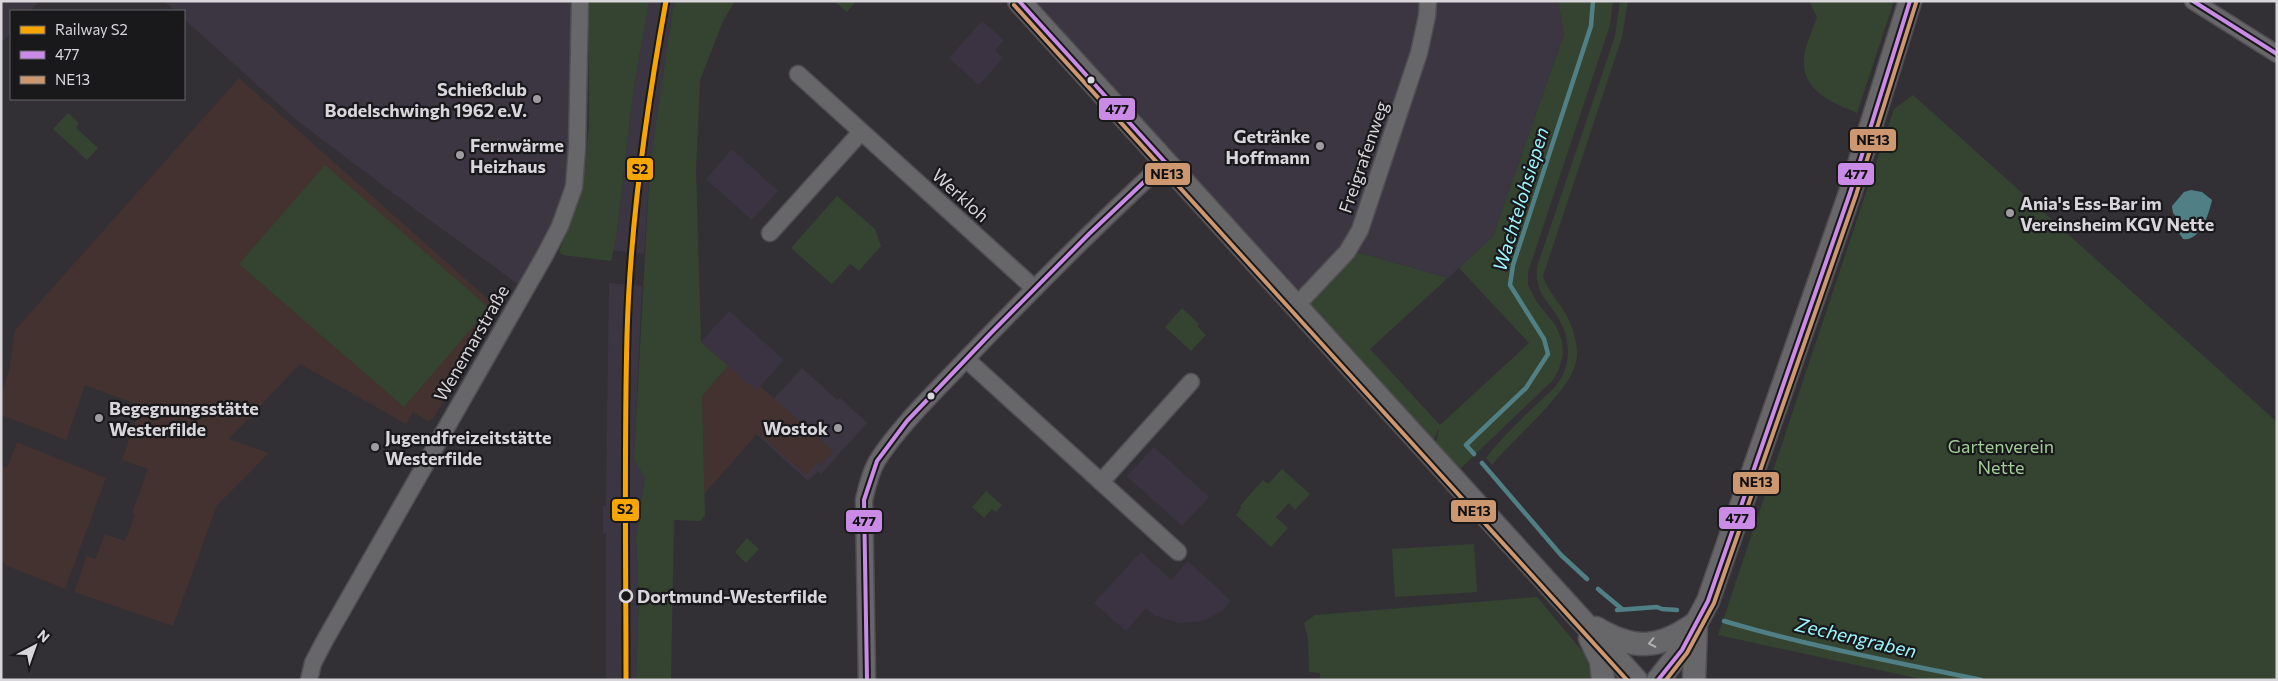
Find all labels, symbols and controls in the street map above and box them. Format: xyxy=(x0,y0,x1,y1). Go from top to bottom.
legend xyxy=(10,10,185,100)
text: Railway S2 xyxy=(55,20,128,38)
text: 477 xyxy=(55,45,80,63)
text: NE13 xyxy=(55,70,90,88)
unlabelled marker xyxy=(1086,75,1096,85)
place label: Schießclub Bodelschwingh 1962 e.V. xyxy=(325,78,527,121)
marker: Schießclub Bodelschwingh 1962 e.V. xyxy=(531,93,543,105)
line badge: 477 xyxy=(1098,97,1136,121)
street label: Freigrafenweg xyxy=(1334,98,1393,216)
text: 477 xyxy=(1105,100,1129,117)
water label: Wachtelohsiepen xyxy=(1487,124,1553,274)
place label: Getränke Hoffmann xyxy=(1226,125,1310,168)
line badge: NE13 xyxy=(1849,128,1897,152)
text: NE13 xyxy=(1856,131,1890,148)
place label: Fernwärme Heizhaus xyxy=(470,134,564,177)
marker: Getränke Hoffmann xyxy=(1314,140,1326,152)
marker: Fernwärme Heizhaus xyxy=(454,149,466,161)
line badge: S2 xyxy=(626,157,654,181)
text: S2 xyxy=(632,160,648,177)
line badge: NE13 xyxy=(1144,162,1191,186)
line badge: 477 xyxy=(1837,162,1875,186)
street label: Werkloh xyxy=(928,164,994,226)
text: NE13 xyxy=(1150,165,1184,182)
text: 477 xyxy=(1844,165,1868,182)
place label: Ania's Ess-Bar im Vereinsheim KGV Nette xyxy=(2020,192,2214,235)
marker: Ania's Ess-Bar im Vereinsheim KGV Nette xyxy=(2004,207,2016,219)
street label: Wenemarstraße xyxy=(429,281,513,405)
unlabelled marker xyxy=(926,391,936,401)
place label: Begegnungsstätte Westerfilde xyxy=(109,397,259,440)
marker: Begegnungsstätte Westerfilde xyxy=(93,412,105,424)
place label: Wostok xyxy=(763,417,829,439)
marker: Wostok xyxy=(832,422,844,434)
place label: Jugendfreizeitstätte Westerfilde xyxy=(385,426,551,469)
park label: Gartenverein Nette xyxy=(1948,435,2054,478)
marker: Jugendfreizeitstätte Westerfilde xyxy=(369,441,381,453)
line badge: NE13 xyxy=(1732,471,1780,495)
text: NE13 xyxy=(1739,473,1773,490)
line badge: S2 xyxy=(611,498,640,522)
line badge: NE13 xyxy=(1450,499,1497,523)
text: S2 xyxy=(617,500,633,517)
text: NE13 xyxy=(1457,502,1491,519)
line badge: 477 xyxy=(1718,506,1756,530)
line badge: 477 xyxy=(845,509,883,533)
text: 477 xyxy=(1725,509,1749,526)
text: 477 xyxy=(852,512,876,529)
place label: Dortmund-Westerfilde xyxy=(637,585,827,607)
marker: Dortmund-Westerfilde xyxy=(619,589,633,603)
water label: Zechengraben xyxy=(1792,612,1919,662)
north arrow xyxy=(10,621,60,671)
text: N xyxy=(34,626,53,646)
one-way arrow xyxy=(1648,637,1657,647)

